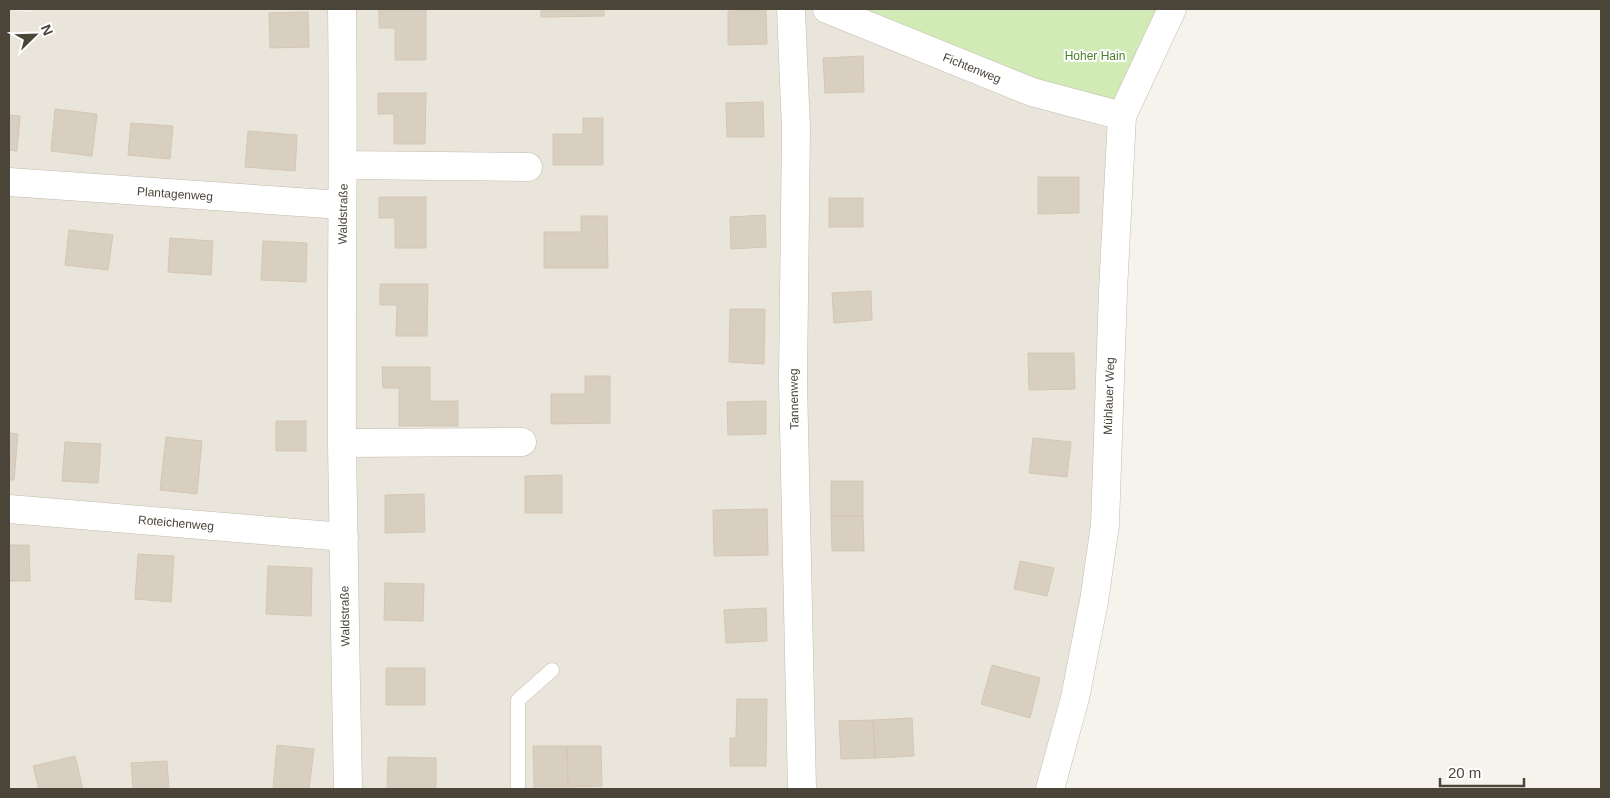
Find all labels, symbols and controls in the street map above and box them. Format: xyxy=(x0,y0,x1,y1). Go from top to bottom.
north arrow xyxy=(10,10,60,60)
text: N xyxy=(38,22,56,38)
park label: Hoher Hain xyxy=(1065,49,1125,63)
street label: Fichtenweg xyxy=(941,50,1003,86)
street label: Waldstraße xyxy=(335,183,351,245)
street label: Plantagenweg xyxy=(137,184,213,204)
street label: Mühlauer Weg xyxy=(1101,357,1117,435)
street label: Tannenweg xyxy=(786,368,802,430)
street label: Roteichenweg xyxy=(138,513,214,533)
street label: Waldstraße xyxy=(337,585,353,647)
scale bar xyxy=(1440,756,1524,788)
text: 20 m xyxy=(1448,764,1481,781)

